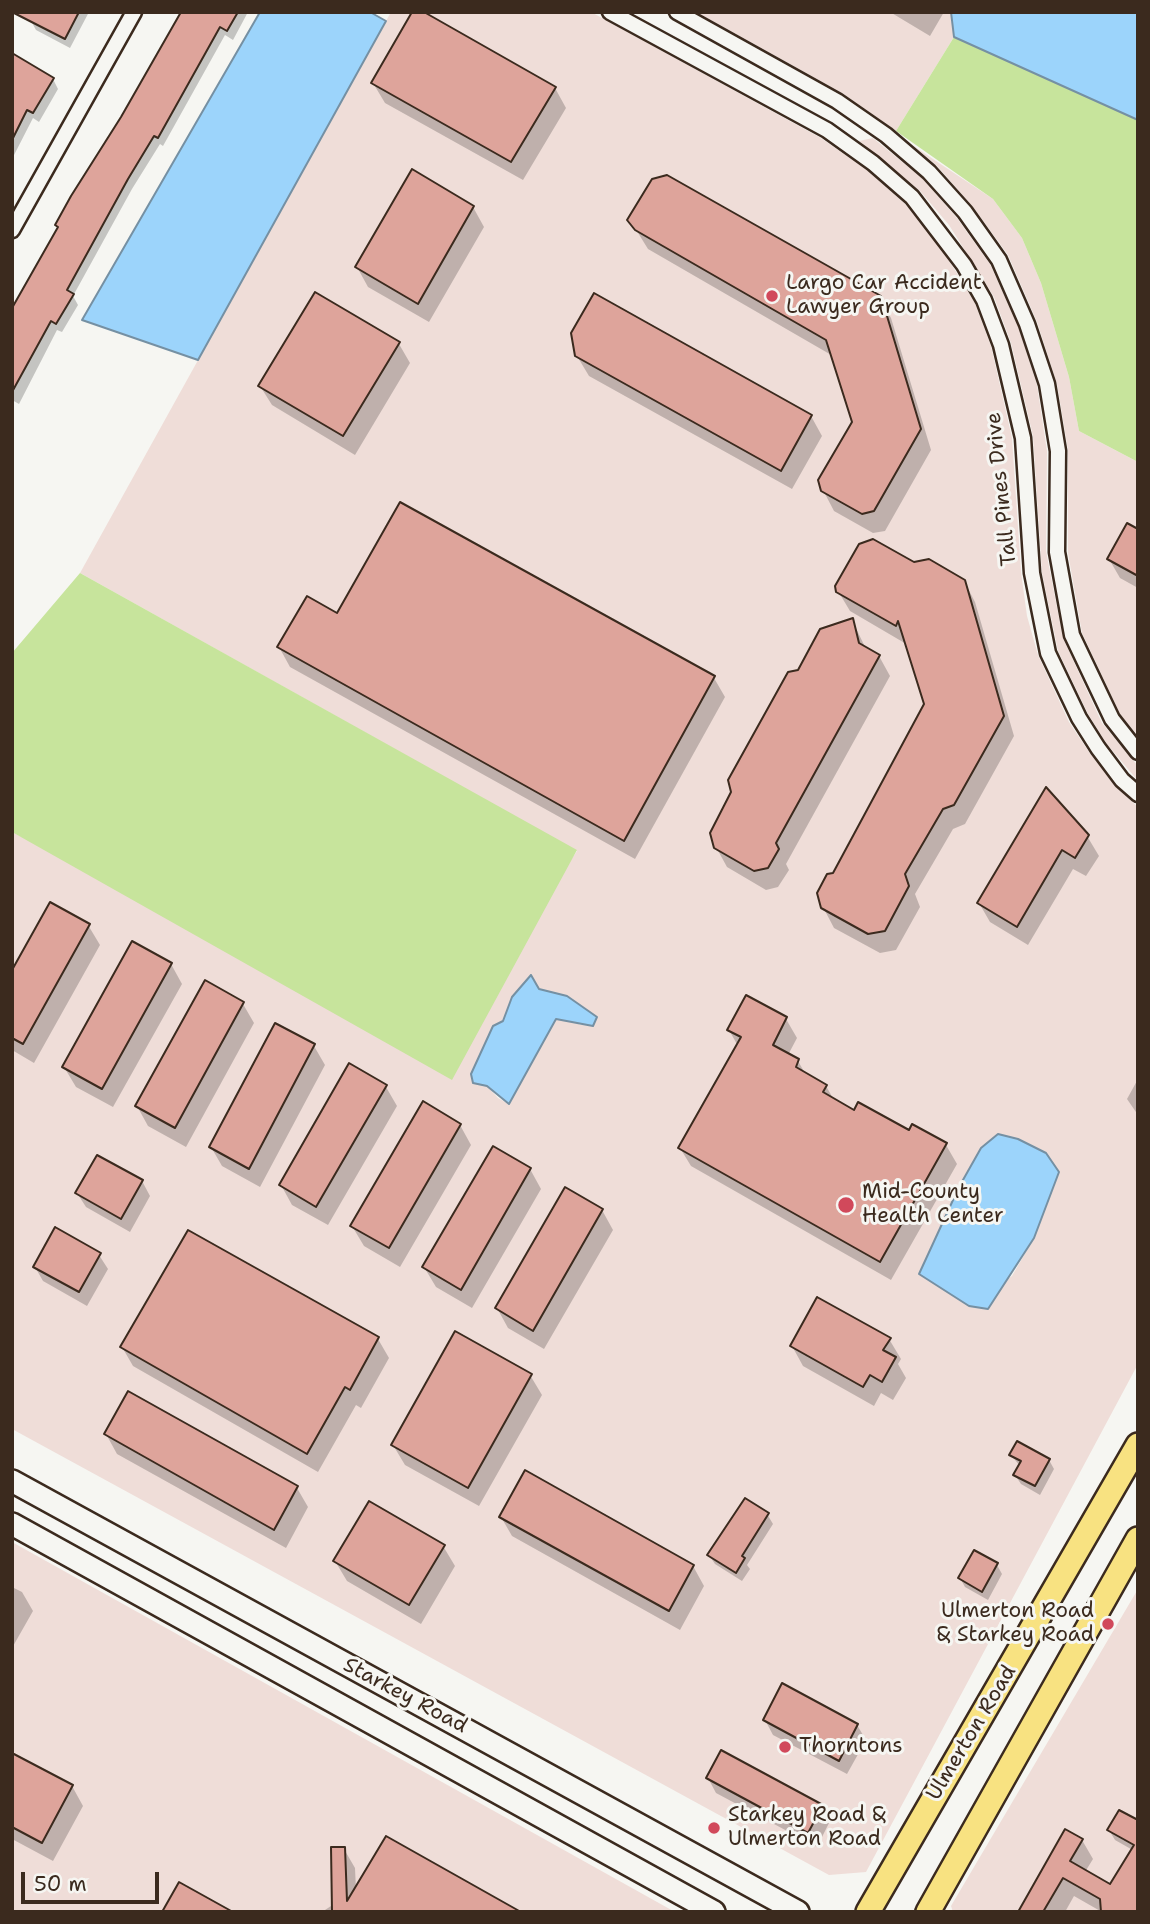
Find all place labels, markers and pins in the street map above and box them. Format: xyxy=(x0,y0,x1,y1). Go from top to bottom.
place label: Largo Car Accident Lawyer Group xyxy=(786,271,982,321)
marker: Largo Car Accident Lawyer Group xyxy=(764,288,780,304)
place label: Mid-County Health Center xyxy=(862,1180,1004,1230)
marker: Mid-County Health Center xyxy=(836,1195,856,1215)
place label: Ulmerton Road & Starkey Road xyxy=(937,1599,1094,1649)
marker: Ulmerton Road & Starkey Road xyxy=(1100,1616,1116,1632)
place label: Thorntons xyxy=(799,1734,903,1760)
marker: Thorntons xyxy=(777,1739,793,1755)
place label: Starkey Road & Ulmerton Road xyxy=(728,1803,885,1853)
marker: Starkey Road & Ulmerton Road xyxy=(706,1820,722,1836)

